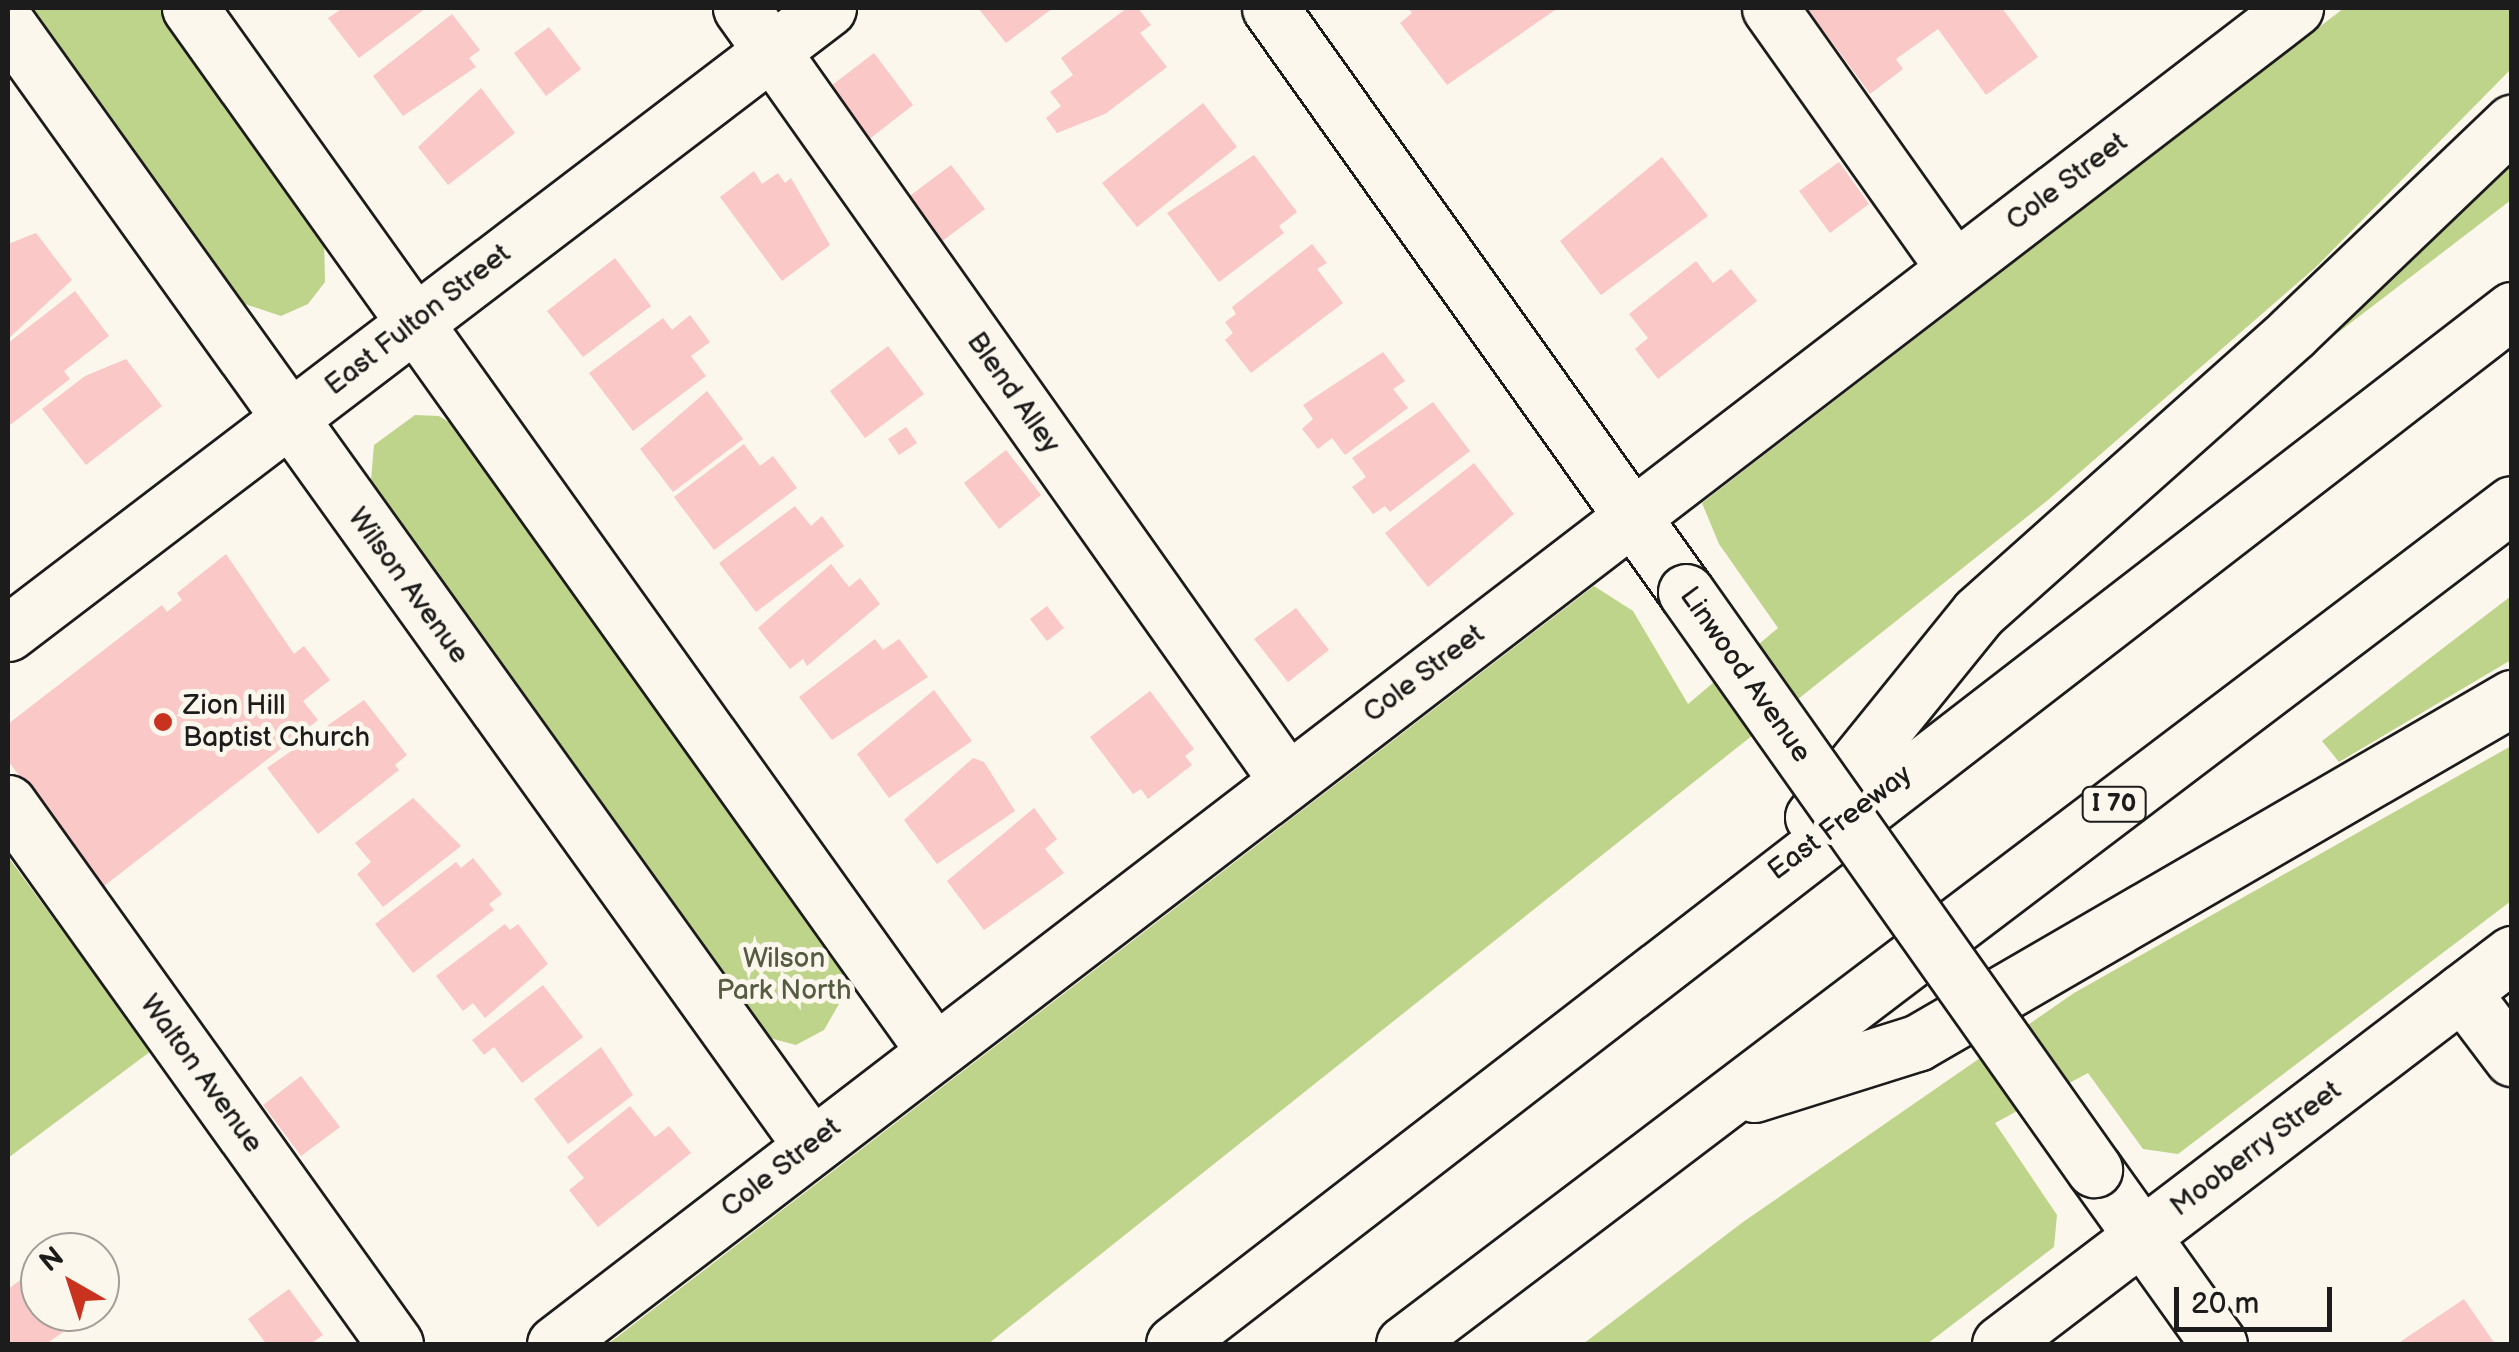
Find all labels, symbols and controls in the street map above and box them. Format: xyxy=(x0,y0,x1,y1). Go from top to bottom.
street label: Cole Street xyxy=(2000,126,2134,238)
street label: East Fulton Street xyxy=(318,237,518,403)
street label: Blend Alley xyxy=(959,326,1067,460)
street label: Wilson Avenue xyxy=(340,502,476,670)
street label: Linwood Avenue xyxy=(1672,581,1818,769)
street label: Cole Street xyxy=(1357,618,1491,730)
place label: Zion Hill Baptist Church xyxy=(183,689,370,755)
marker: Zion Hill Baptist Church xyxy=(152,711,174,733)
street label: East Freeway xyxy=(1762,758,1918,888)
road number: I 70 xyxy=(2082,784,2146,824)
park label: Wilson Park North xyxy=(716,942,852,1008)
street label: Walton Avenue xyxy=(132,988,270,1160)
street label: Mooberry Street xyxy=(2163,1073,2349,1225)
street label: Cole Street xyxy=(714,1111,848,1225)
north arrow xyxy=(20,1232,120,1332)
text: N xyxy=(34,1240,71,1279)
scale bar xyxy=(2179,1267,2336,1329)
text: 20 m xyxy=(2191,1286,2259,1322)

